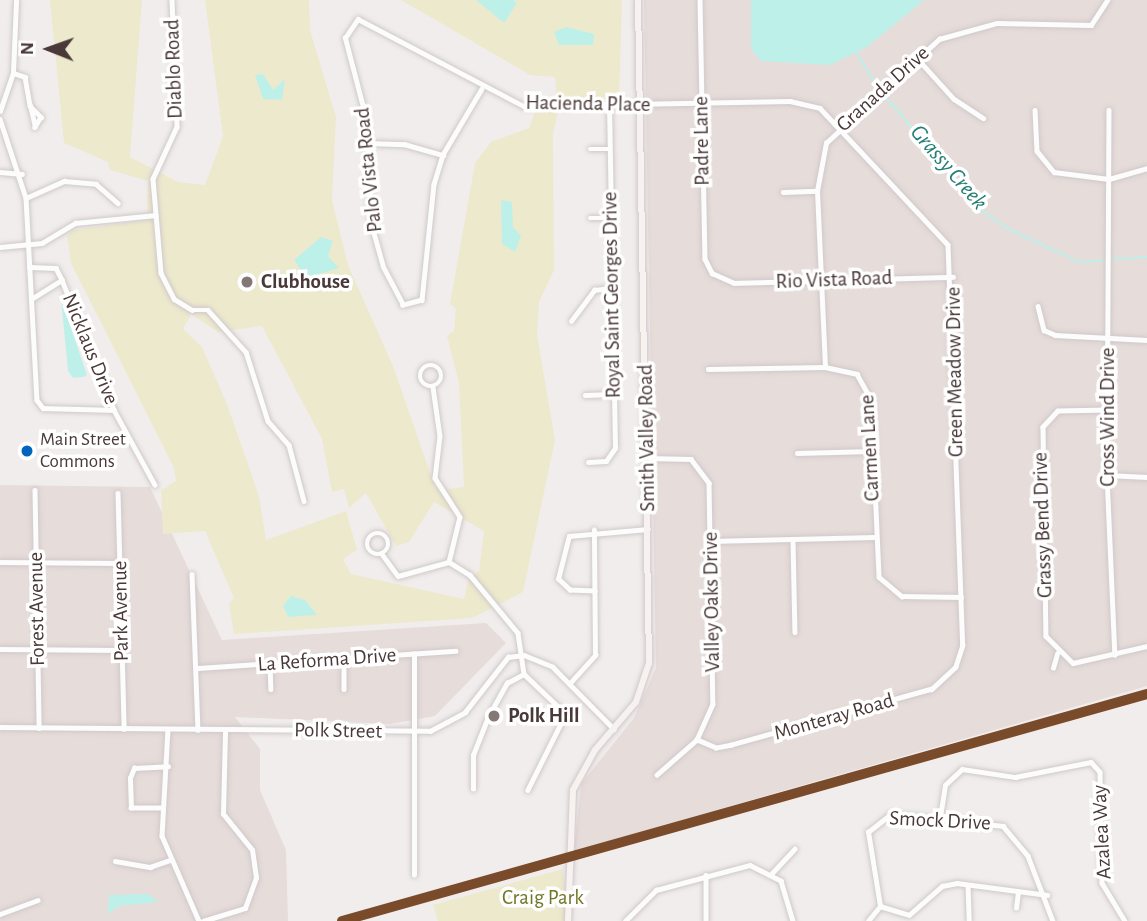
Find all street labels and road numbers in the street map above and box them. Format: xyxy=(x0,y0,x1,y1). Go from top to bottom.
street label: Diablo Road xyxy=(160,19,188,119)
street label: Granada Drive xyxy=(831,41,935,137)
street label: Hacienda Place xyxy=(525,90,651,118)
street label: Padre Lane xyxy=(689,96,715,186)
street label: Palo Vista Road xyxy=(350,106,388,234)
street label: Royal Saint Georges Drive xyxy=(598,191,626,399)
street label: Rio Vista Road xyxy=(775,265,893,295)
street label: Green Meadow Drive xyxy=(941,287,969,457)
street label: Nicklaus Drive xyxy=(56,290,124,408)
street label: Cross Wind Drive xyxy=(1095,347,1121,487)
street label: Smith Valley Road xyxy=(633,364,661,512)
street label: Carmen Lane xyxy=(855,394,885,502)
street label: Grassy Bend Drive xyxy=(1028,452,1058,598)
street label: Valley Oaks Drive xyxy=(698,532,726,672)
street label: Forest Avenue xyxy=(23,552,51,666)
street label: Park Avenue xyxy=(108,560,134,662)
street label: La Reforma Drive xyxy=(257,643,397,677)
street label: Monteray Road xyxy=(771,688,897,746)
street label: Polk Street xyxy=(294,718,382,744)
street label: Azalea Way xyxy=(1087,784,1117,880)
street label: Smock Drive xyxy=(889,806,991,836)

